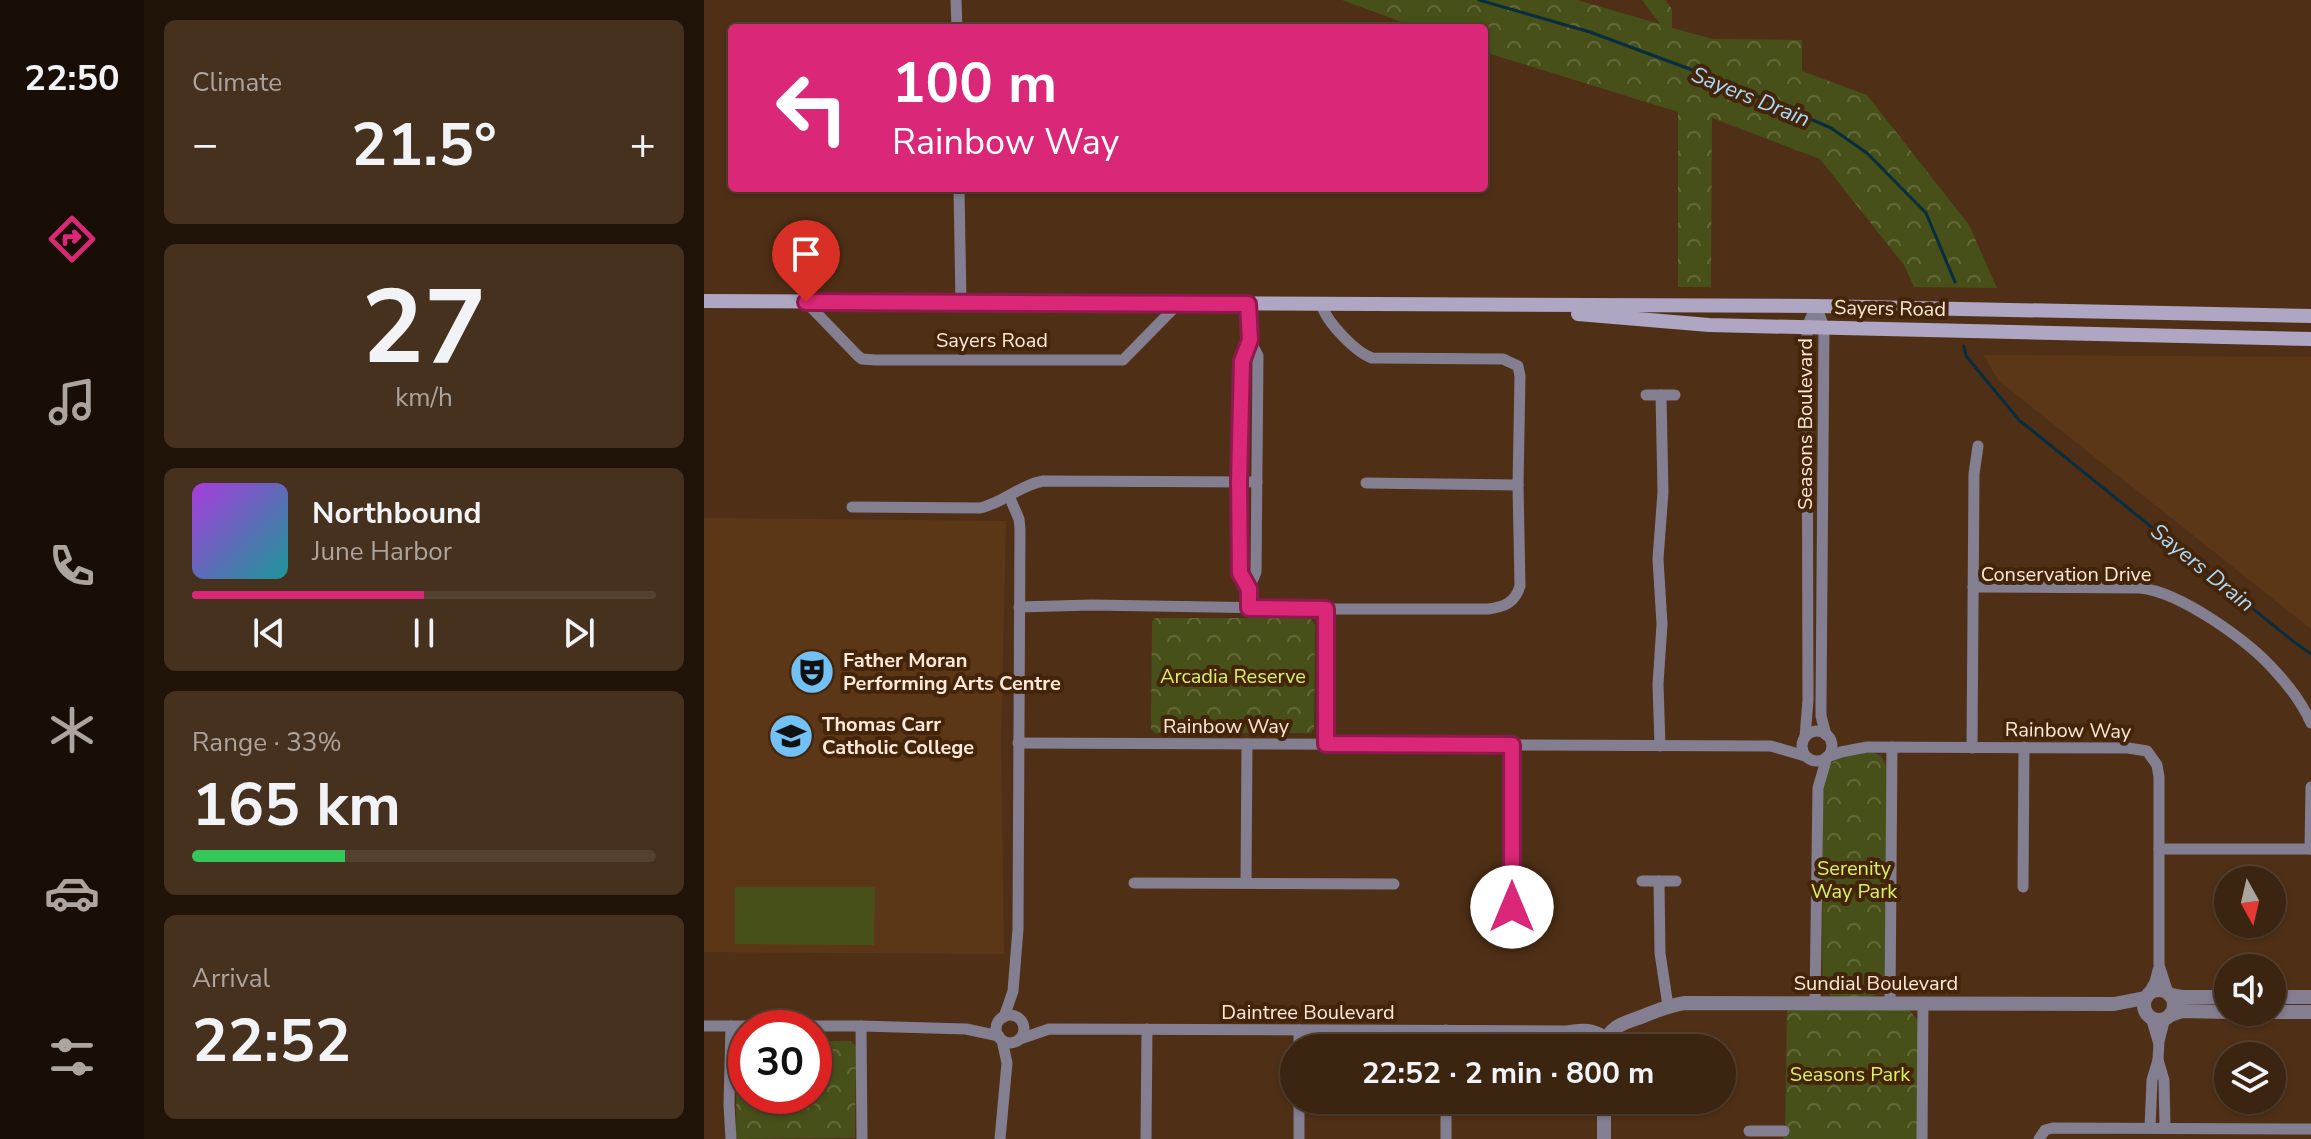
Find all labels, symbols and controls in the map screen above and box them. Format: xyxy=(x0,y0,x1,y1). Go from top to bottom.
text: 100 m xyxy=(892,45,1057,122)
text: 22:50 xyxy=(24,54,120,103)
icon: left xyxy=(760,56,864,160)
water label: Sayers Drain xyxy=(1687,60,1814,134)
text: Climate xyxy=(192,65,282,100)
text: 21.5° xyxy=(351,104,497,186)
text: − xyxy=(192,115,218,175)
text: + xyxy=(630,115,656,175)
text: Rainbow Way xyxy=(892,118,1119,167)
icon: directions xyxy=(44,211,100,267)
pin xyxy=(772,220,840,302)
icon: arrive xyxy=(784,232,828,276)
text: 27 xyxy=(362,257,486,399)
street label: Sayers Road xyxy=(1834,294,1946,323)
street label: Sayers Road xyxy=(936,327,1048,354)
street label: Seasons Boulevard xyxy=(1792,338,1819,510)
icon: music xyxy=(44,374,100,430)
text: km/h xyxy=(395,380,453,415)
text: Northbound xyxy=(312,493,482,534)
water label: Sayers Drain xyxy=(2144,517,2260,619)
text: June Harbor xyxy=(312,534,452,569)
icon: phone xyxy=(44,538,100,594)
street label: Conservation Drive xyxy=(1981,561,2151,588)
icon: previous xyxy=(247,611,291,655)
icon: pause xyxy=(402,611,446,655)
icon: next xyxy=(557,611,601,655)
place label: Father Moran Performing Arts Centre xyxy=(843,647,1061,697)
theatre icon: Father Moran Performing Arts Centre xyxy=(788,648,836,696)
park label: Arcadia Reserve xyxy=(1160,663,1306,690)
icon: climate xyxy=(44,702,100,758)
place label: Thomas Carr Catholic College xyxy=(822,711,974,761)
school or university icon: Thomas Carr Catholic College xyxy=(767,712,815,760)
street label: Rainbow Way xyxy=(1163,713,1290,740)
street label: Rainbow Way xyxy=(2005,716,2132,745)
text: Range · 33% xyxy=(192,725,342,760)
text: 165 km xyxy=(192,764,401,846)
park label: Serenity Way Park xyxy=(1811,855,1898,905)
icon: car xyxy=(44,865,100,921)
position arrow xyxy=(1470,865,1554,949)
north arrow xyxy=(2214,866,2286,938)
map controls xyxy=(2214,866,2286,1114)
button: sound xyxy=(2214,954,2286,1026)
text: Arrival xyxy=(192,961,270,996)
street label: Sundial Boulevard xyxy=(1794,970,1958,997)
street label: Daintree Boulevard xyxy=(1221,999,1395,1026)
text: 22:52 xyxy=(192,1000,351,1082)
speed limit sign: 30 xyxy=(728,1010,832,1114)
icon: filters xyxy=(44,1029,100,1085)
button: layers xyxy=(2214,1042,2286,1114)
text: 22:52 · 2 min · 800 m xyxy=(1362,1053,1654,1094)
park label: Seasons Park xyxy=(1790,1061,1911,1088)

